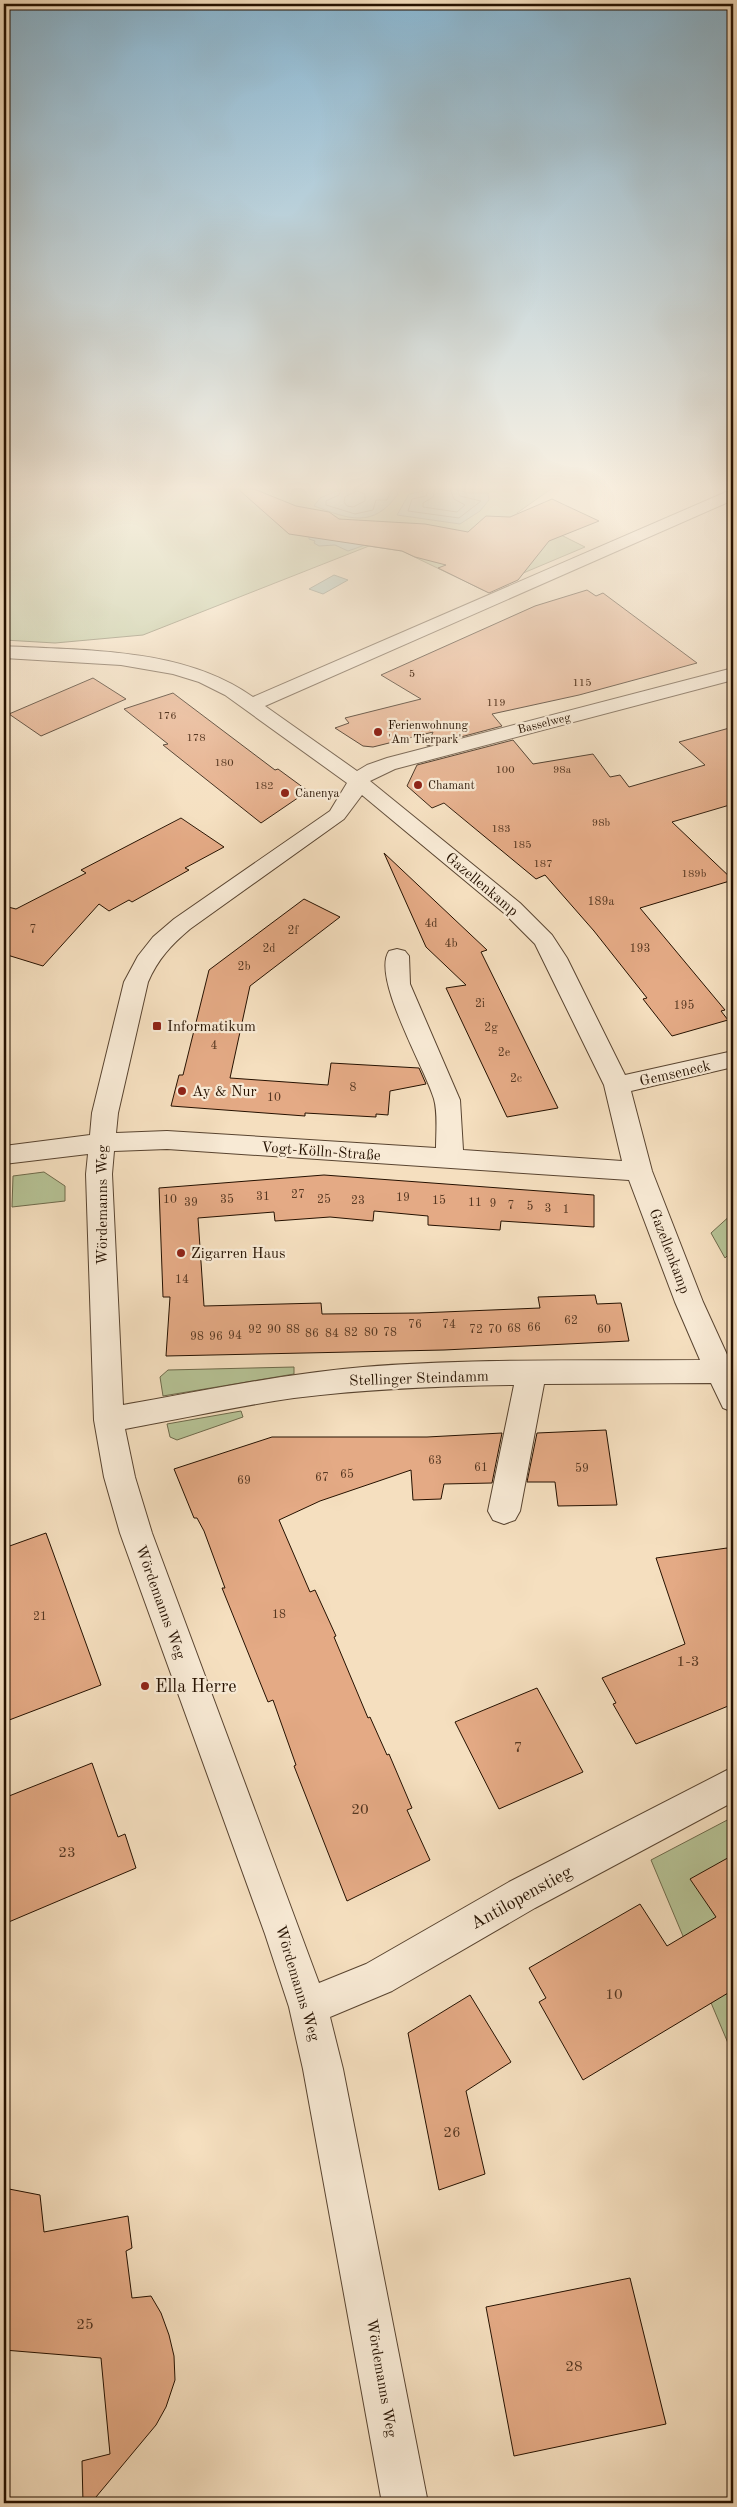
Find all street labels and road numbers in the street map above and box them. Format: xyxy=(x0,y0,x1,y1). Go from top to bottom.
street label: Basselweg xyxy=(517,711,572,736)
street label: Gazellenkamp xyxy=(442,851,520,920)
street label: Gemseneck xyxy=(638,1059,712,1090)
street label: Vogt-Kölln-Straße xyxy=(261,1141,381,1164)
street label: Wördemanns Weg xyxy=(96,1145,111,1265)
street label: Gazellenkamp xyxy=(646,1207,692,1296)
street label: Stellinger Steindamm xyxy=(349,1370,489,1389)
street label: Wördemanns Weg xyxy=(132,1543,187,1662)
street label: Antilopenstieg xyxy=(468,1863,575,1933)
street label: Wördemanns Weg xyxy=(272,1924,321,2043)
street label: Wördemanns Weg xyxy=(363,2318,398,2439)

